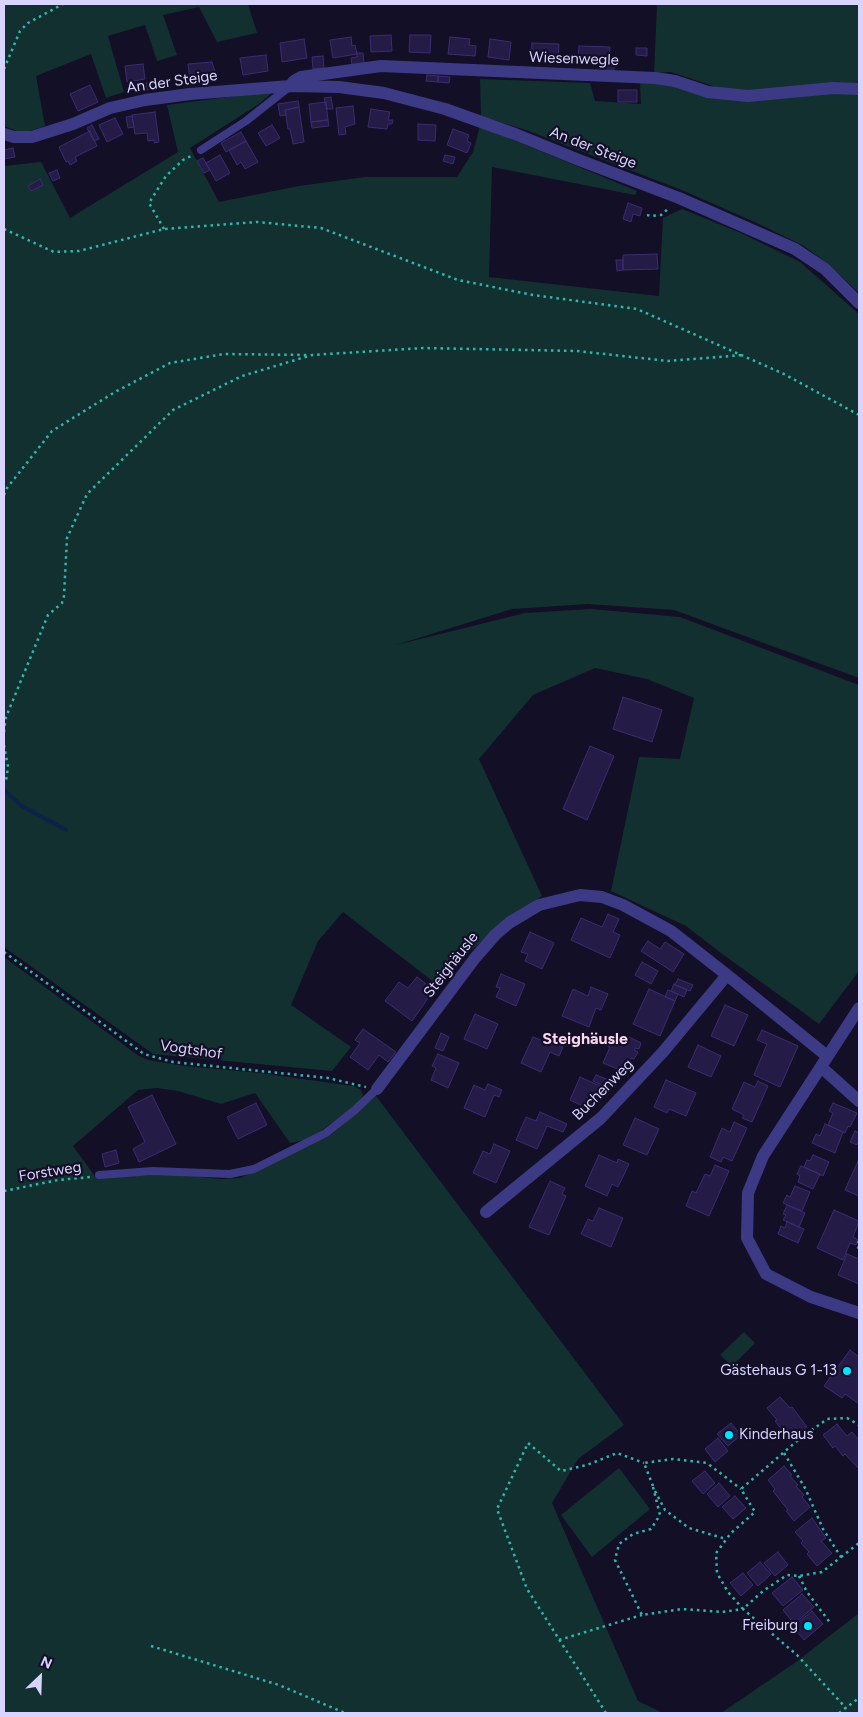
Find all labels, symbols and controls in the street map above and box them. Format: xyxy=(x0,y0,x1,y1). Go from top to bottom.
street label: Wiesenwegle xyxy=(529,48,619,70)
street label: An der Steige xyxy=(125,67,219,97)
street label: An der Steige xyxy=(547,123,639,173)
street label: Steighäusle xyxy=(420,929,482,1001)
district label: Steighäusle xyxy=(542,1029,628,1049)
street label: Vogtshof xyxy=(159,1037,223,1063)
street label: Buchenweg xyxy=(569,1056,637,1124)
street label: Forstweg xyxy=(17,1158,83,1186)
place label: Gästehaus G 1-13 xyxy=(720,1362,837,1380)
marker: Gästehaus G 1-13 xyxy=(841,1365,853,1377)
place label: Kinderhaus xyxy=(739,1426,813,1444)
marker: Kinderhaus xyxy=(723,1429,735,1441)
place label: Freiburg xyxy=(742,1617,798,1635)
marker: Freiburg xyxy=(802,1620,814,1632)
north arrow xyxy=(15,1652,65,1702)
text: N xyxy=(38,1653,55,1673)

